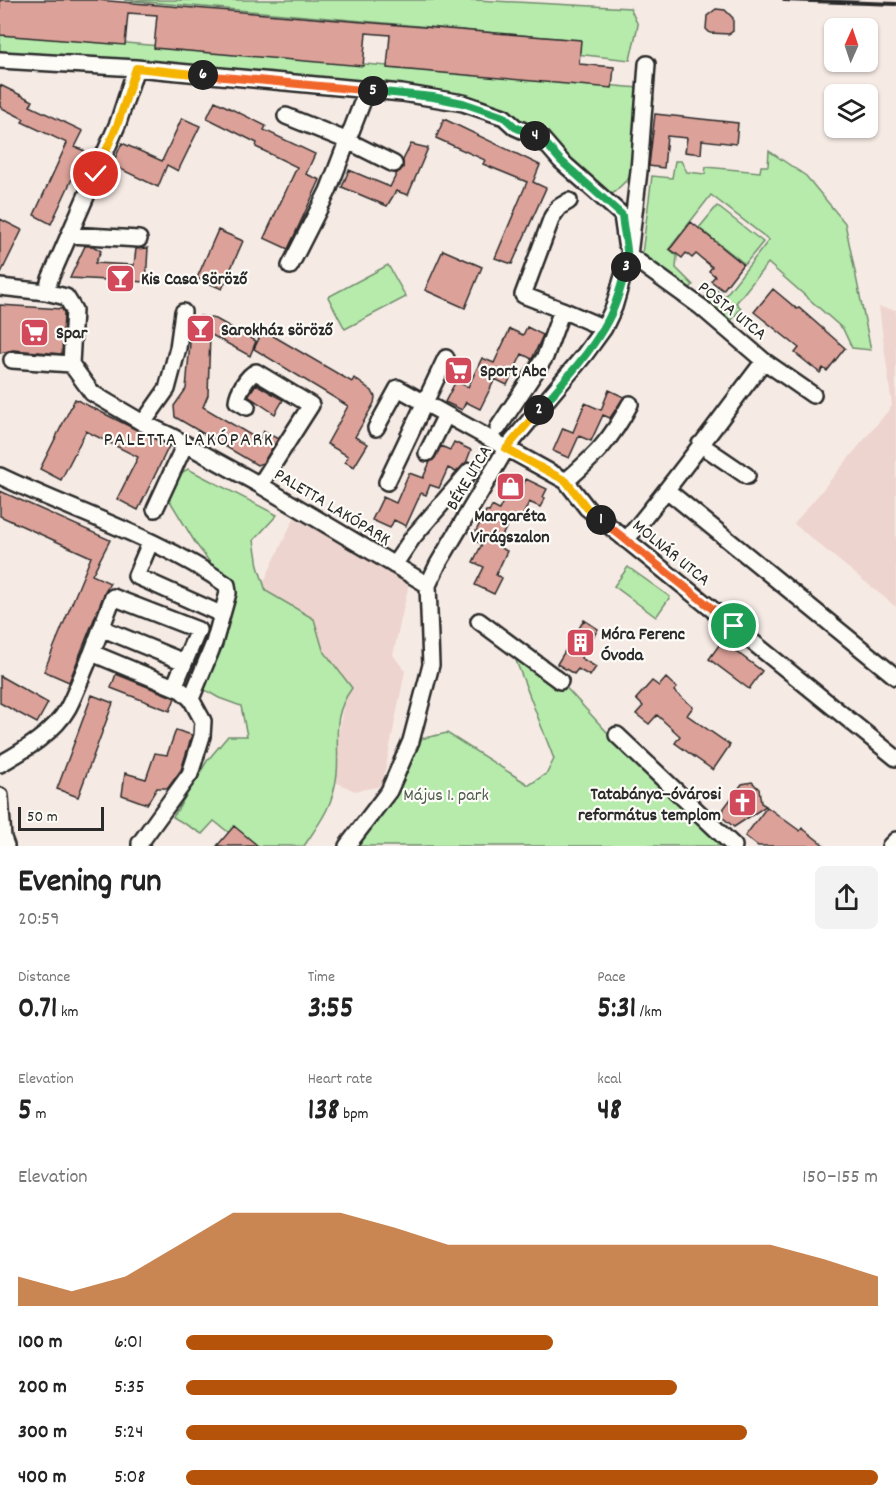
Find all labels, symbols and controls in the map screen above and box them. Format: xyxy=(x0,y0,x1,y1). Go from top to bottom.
north arrow xyxy=(824,18,878,72)
map controls xyxy=(824,18,878,138)
pin: 6 xyxy=(188,60,218,90)
text: 6 xyxy=(199,63,207,86)
pin: 5 xyxy=(358,76,388,106)
text: 5 xyxy=(369,79,377,102)
button: layers xyxy=(824,84,878,138)
pin: 4 xyxy=(520,121,550,151)
text: 4 xyxy=(532,124,538,147)
pin xyxy=(70,148,121,199)
icon: check xyxy=(79,157,112,190)
pin: 3 xyxy=(611,252,641,282)
text: 3 xyxy=(622,255,630,278)
bar icon: Kis Casa Söröző xyxy=(104,262,136,294)
place label: Kis Casa Söröző xyxy=(141,268,248,293)
street label: POSTA UTCA xyxy=(692,276,771,348)
bar icon: Sarokház söröző xyxy=(184,313,216,345)
supermarket icon: Spar xyxy=(19,316,51,348)
place label: Sarokház söröző xyxy=(221,319,334,344)
place label: Spar xyxy=(56,322,88,347)
supermarket icon: Sport Abc xyxy=(443,354,475,386)
place label: Sport Abc xyxy=(480,360,547,385)
pin: 2 xyxy=(524,395,554,425)
text: 2 xyxy=(536,398,543,421)
district label: PALETTA LAKÓPARK xyxy=(104,427,274,455)
street label: BÉKE UTCA xyxy=(441,441,499,516)
street label: PALETTA LAKÓPARK xyxy=(269,463,395,553)
shop icon: Margaréta Virágszalon xyxy=(494,470,526,502)
place label: Margaréta Virágszalon xyxy=(471,505,549,551)
pin: 1 xyxy=(586,505,616,535)
text: 1 xyxy=(599,508,603,531)
street label: MOLNÁR UTCA xyxy=(626,515,715,593)
pin xyxy=(708,600,759,651)
icon: arrive xyxy=(717,609,750,642)
place label: Móra Ferenc Óvoda xyxy=(601,623,685,669)
building icon: Móra Ferenc Óvoda xyxy=(564,627,596,659)
place label: Tatabánya–óvárosi református templom xyxy=(578,783,722,829)
park label: Május 1. park xyxy=(403,784,489,809)
church icon: Tatabánya–óvárosi református templom xyxy=(726,787,758,819)
scale bar xyxy=(18,804,104,832)
text: 50 m xyxy=(27,806,58,829)
text: Evening run xyxy=(18,860,162,907)
button: share xyxy=(815,866,878,929)
text: 20:59 xyxy=(18,906,59,934)
text: Distance xyxy=(18,966,70,989)
text: Time xyxy=(308,966,335,989)
text: Pace xyxy=(597,966,626,989)
text: 0.71 xyxy=(18,989,57,1032)
text: 3:55 xyxy=(308,989,354,1032)
text: 5:31 xyxy=(597,989,636,1032)
text: km xyxy=(57,1001,79,1024)
text: /km xyxy=(636,1001,662,1024)
text: Elevation xyxy=(18,1068,74,1091)
text: Heart rate xyxy=(308,1068,372,1091)
text: kcal xyxy=(597,1068,622,1091)
text: 5 xyxy=(18,1091,32,1134)
text: 138 xyxy=(308,1091,340,1134)
text: 48 xyxy=(597,1091,622,1134)
text: m xyxy=(32,1103,47,1126)
text: bpm xyxy=(340,1103,369,1126)
text: Elevation xyxy=(18,1164,88,1192)
text: 150–155 m xyxy=(802,1164,878,1192)
text: 100 m xyxy=(18,1329,63,1357)
text: 6:01 xyxy=(114,1329,142,1357)
text: 200 m xyxy=(18,1374,67,1402)
text: 5:35 xyxy=(114,1374,145,1402)
text: 300 m xyxy=(18,1419,67,1447)
text: 5:24 xyxy=(114,1419,144,1447)
text: 400 m xyxy=(18,1464,66,1492)
text: 5:08 xyxy=(114,1464,146,1492)

